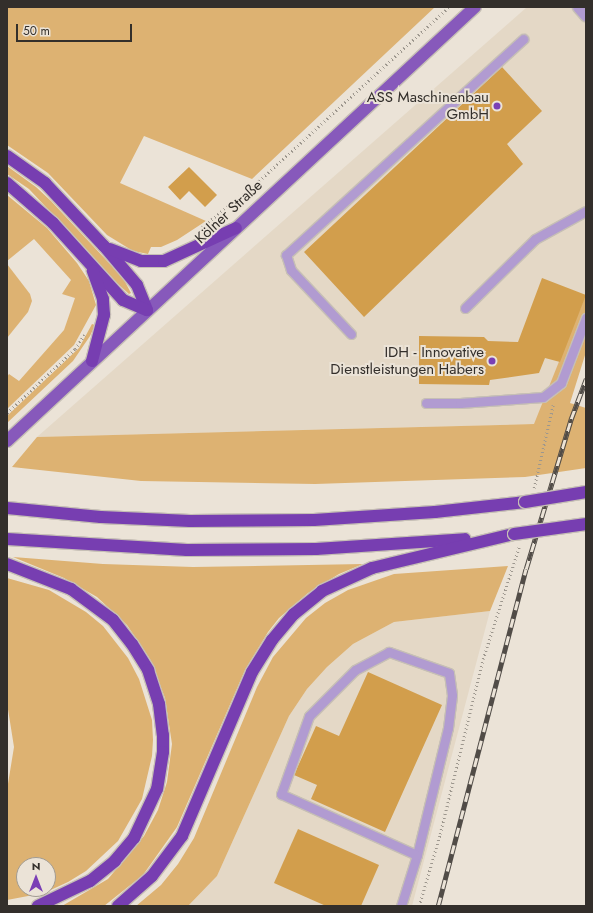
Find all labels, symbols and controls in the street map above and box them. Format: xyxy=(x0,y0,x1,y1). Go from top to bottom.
scale bar xyxy=(18,16,134,42)
text: 50 m xyxy=(23,22,50,40)
place label: ASS Maschinenbau GmbH xyxy=(367,88,489,123)
marker: ASS Maschinenbau GmbH xyxy=(492,101,502,111)
street label: Kölner Straße xyxy=(192,176,266,248)
place label: IDH - Innovative Dienstleistungen Habers xyxy=(330,343,484,378)
marker: IDH - Innovative Dienstleistungen Habers xyxy=(487,356,497,366)
north arrow xyxy=(16,857,56,897)
text: N xyxy=(32,858,40,874)

